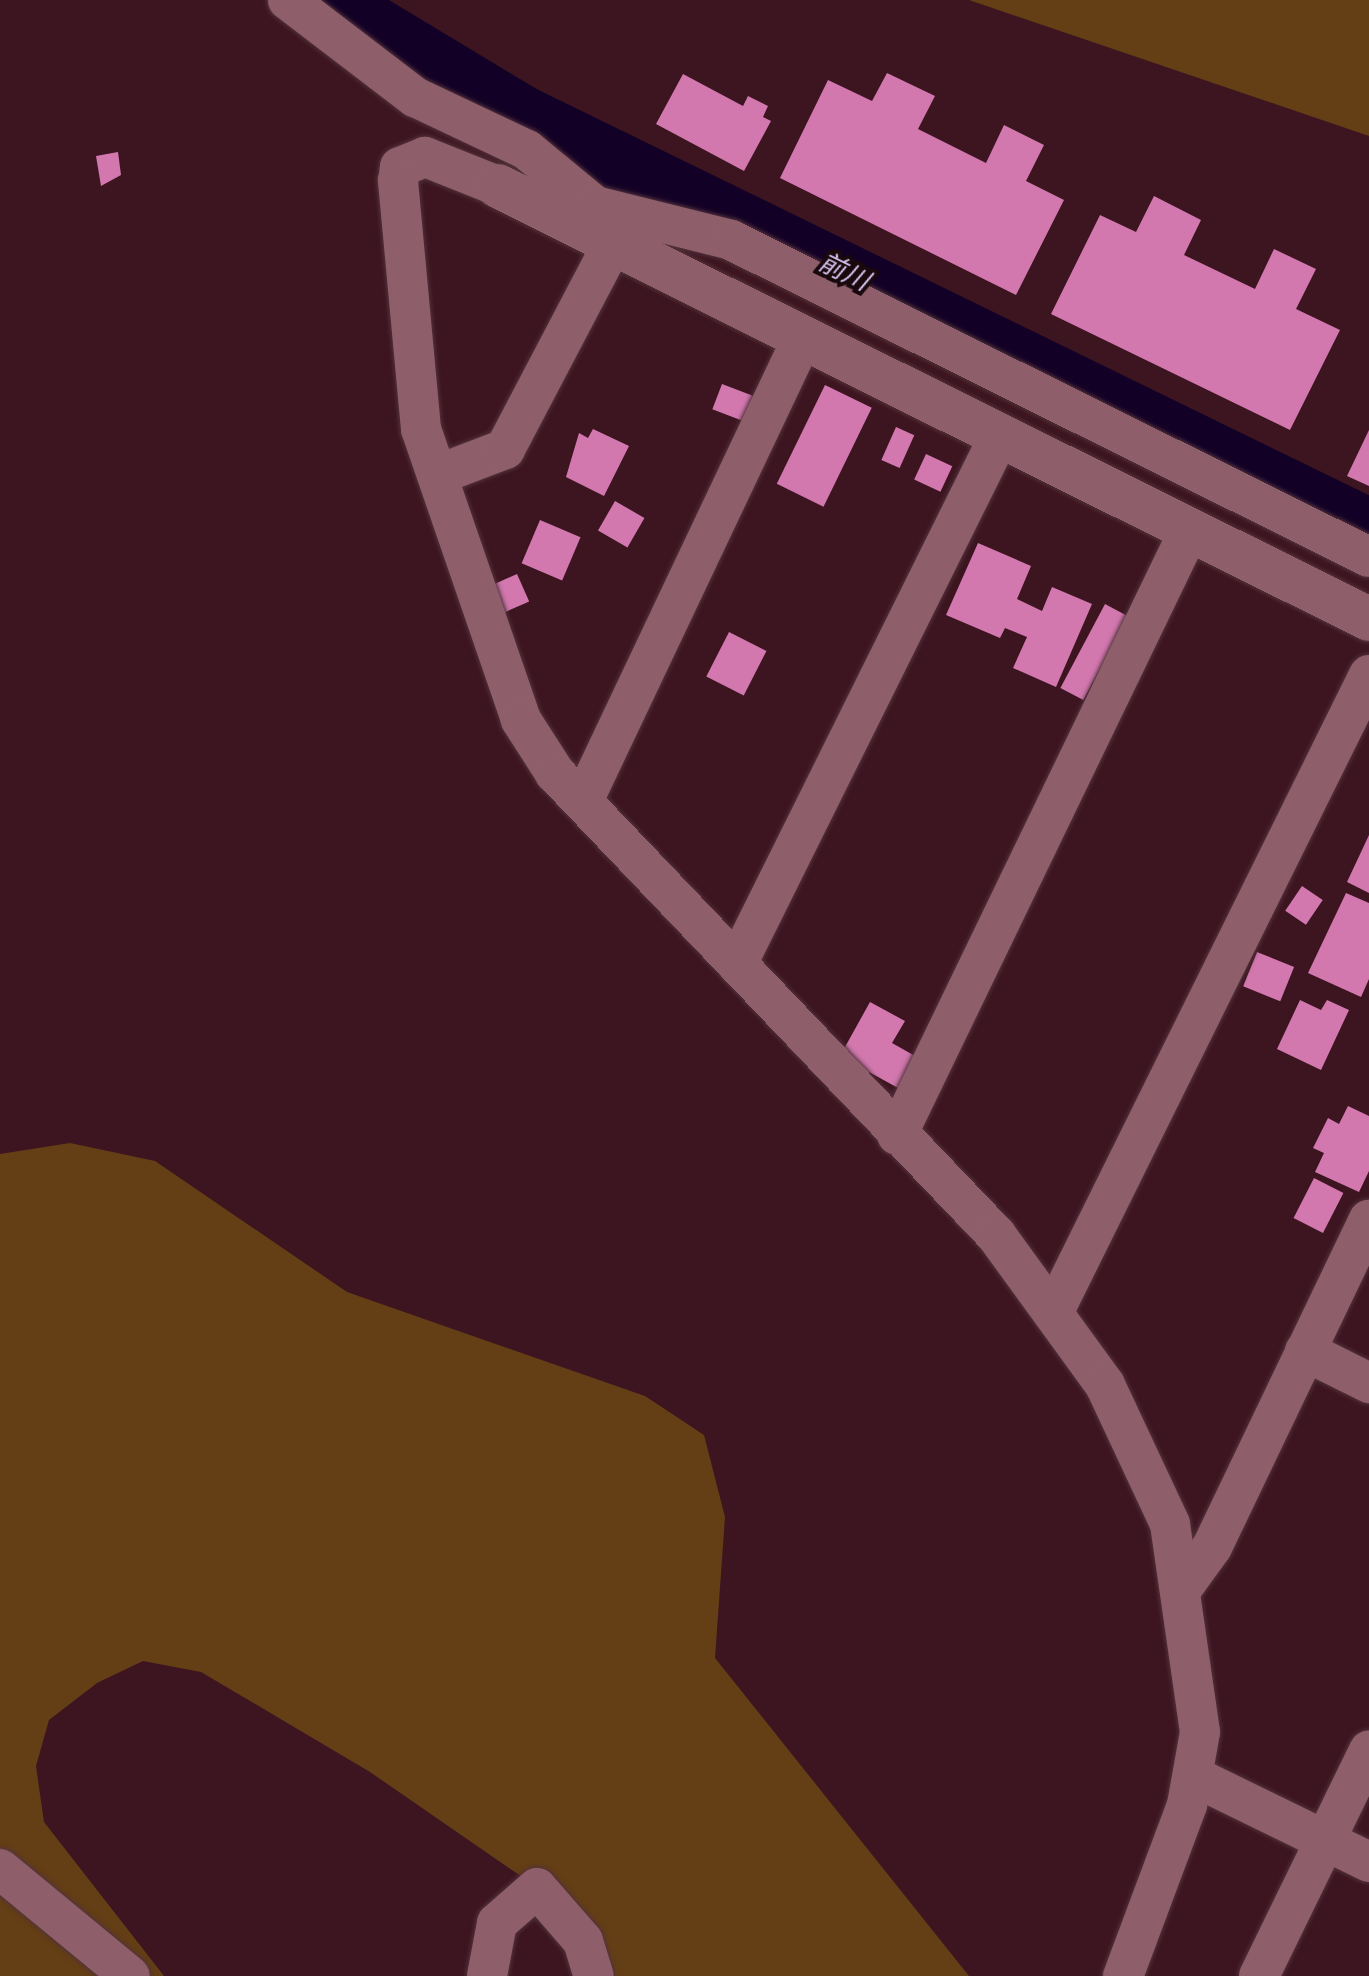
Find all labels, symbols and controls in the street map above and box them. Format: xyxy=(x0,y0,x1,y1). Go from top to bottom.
water label: 前川 xyxy=(813,249,873,299)

